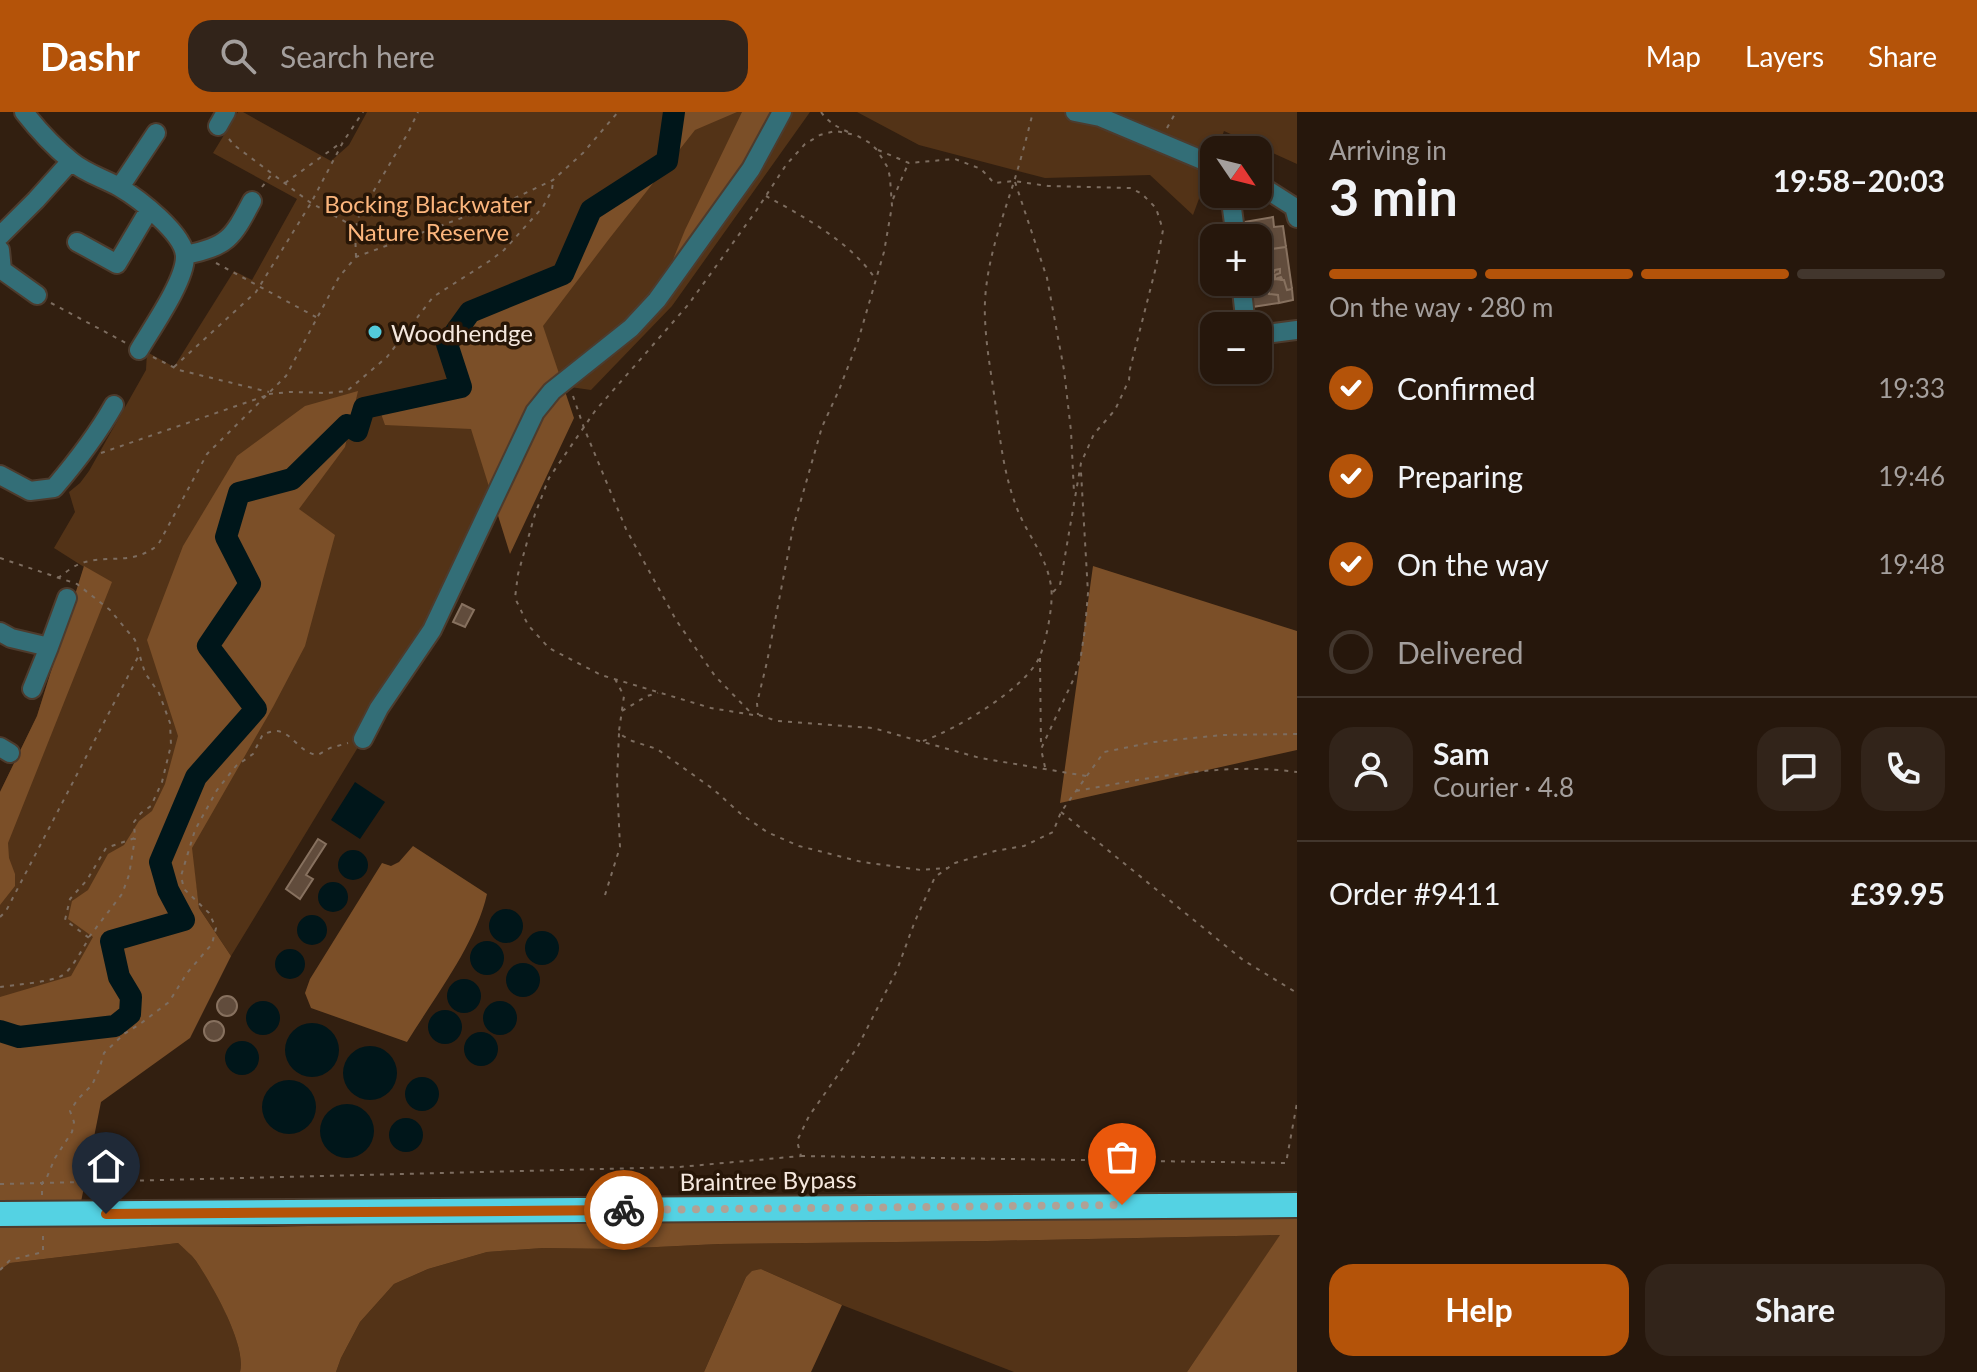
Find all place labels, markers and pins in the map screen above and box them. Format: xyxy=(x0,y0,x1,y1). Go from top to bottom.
place label: Woodhendge xyxy=(391,318,533,347)
marker: Woodhendge xyxy=(366,323,384,341)
pin xyxy=(1088,1123,1156,1205)
pin xyxy=(72,1132,140,1214)

